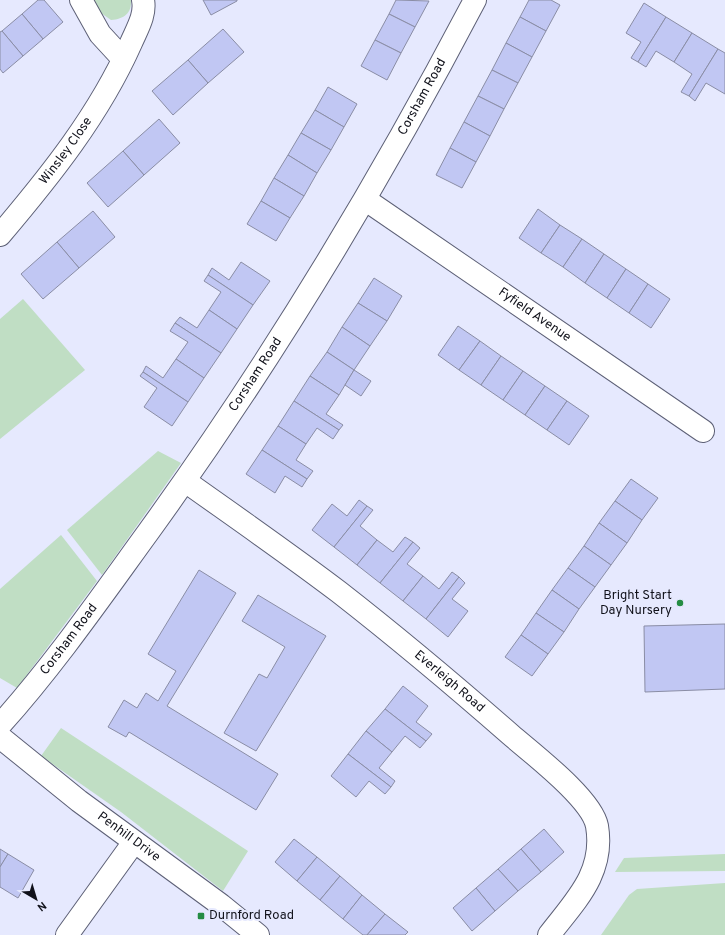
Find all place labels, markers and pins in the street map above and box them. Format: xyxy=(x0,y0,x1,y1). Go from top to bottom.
place label: Bright Start Day Nursery xyxy=(600,588,672,619)
marker: Bright Start Day Nursery xyxy=(675,598,685,608)
place label: Durnford Road xyxy=(209,908,294,924)
marker: Durnford Road xyxy=(196,911,206,921)

